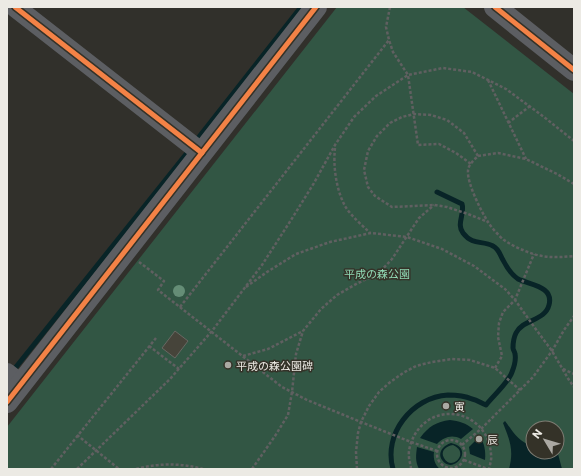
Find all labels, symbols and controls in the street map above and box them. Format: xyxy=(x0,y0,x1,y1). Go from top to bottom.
park label: 平成の森公園 xyxy=(344,267,410,280)
place label: 平成の森公園碑 xyxy=(236,359,313,372)
marker: 平成の森公園碑 xyxy=(223,360,233,370)
place label: 寅 xyxy=(454,400,465,413)
marker: 寅 xyxy=(441,401,451,411)
north arrow xyxy=(525,420,565,460)
text: N xyxy=(529,426,544,441)
place label: 辰 xyxy=(487,433,498,446)
marker: 辰 xyxy=(474,434,484,444)

